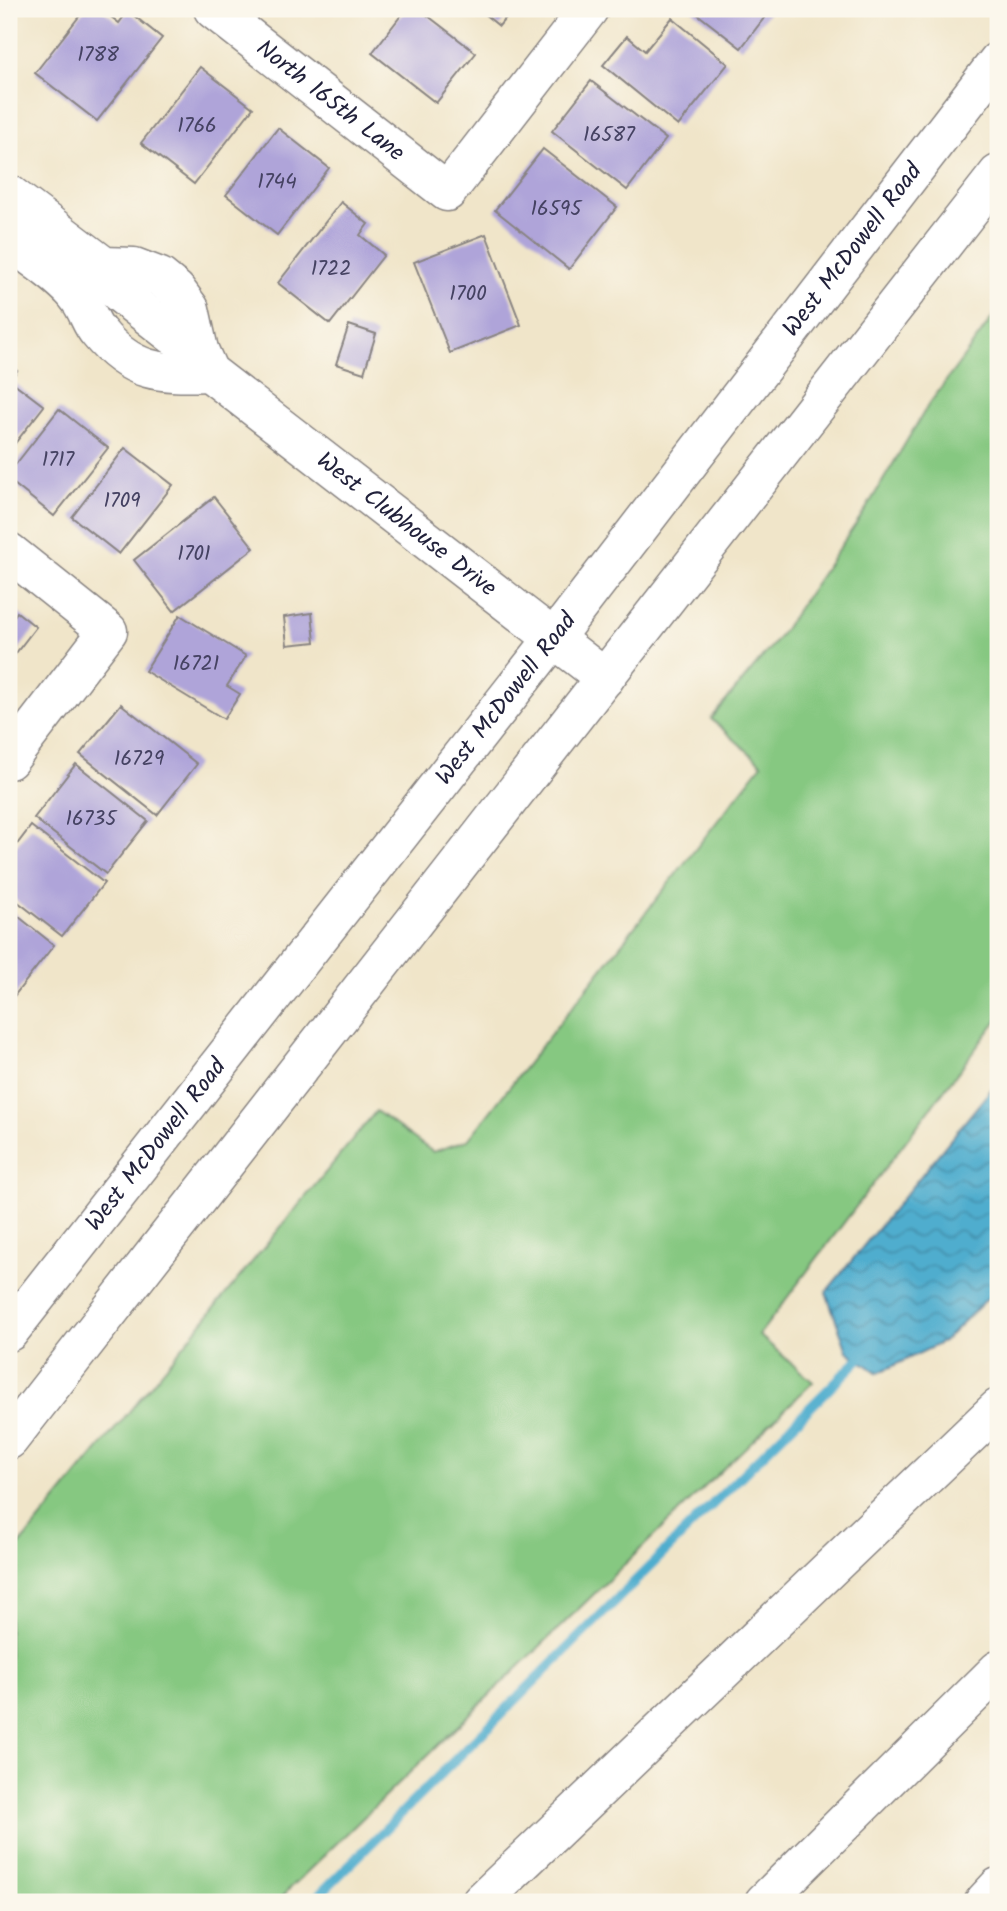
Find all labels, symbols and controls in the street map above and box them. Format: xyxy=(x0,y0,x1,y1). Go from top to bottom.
street label: North 165th Lane xyxy=(247,30,414,172)
house number: 1788 xyxy=(77,39,119,72)
house number: 1766 xyxy=(177,110,217,143)
house number: 16587 xyxy=(583,119,636,152)
street label: West McDowell Road xyxy=(773,154,933,346)
house number: 1744 xyxy=(257,166,297,199)
house number: 16595 xyxy=(530,193,583,226)
house number: 1722 xyxy=(311,253,351,286)
house number: 1700 xyxy=(449,278,487,311)
street label: West Clubhouse Drive xyxy=(308,442,505,607)
house number: 1717 xyxy=(42,444,76,477)
house number: 1709 xyxy=(103,485,141,518)
house number: 1701 xyxy=(177,538,211,571)
street label: West McDowell Road xyxy=(426,603,587,794)
house number: 16721 xyxy=(173,648,219,681)
house number: 16729 xyxy=(114,743,164,776)
house number: 16735 xyxy=(65,803,118,836)
street label: West McDowell Road xyxy=(75,1049,237,1240)

